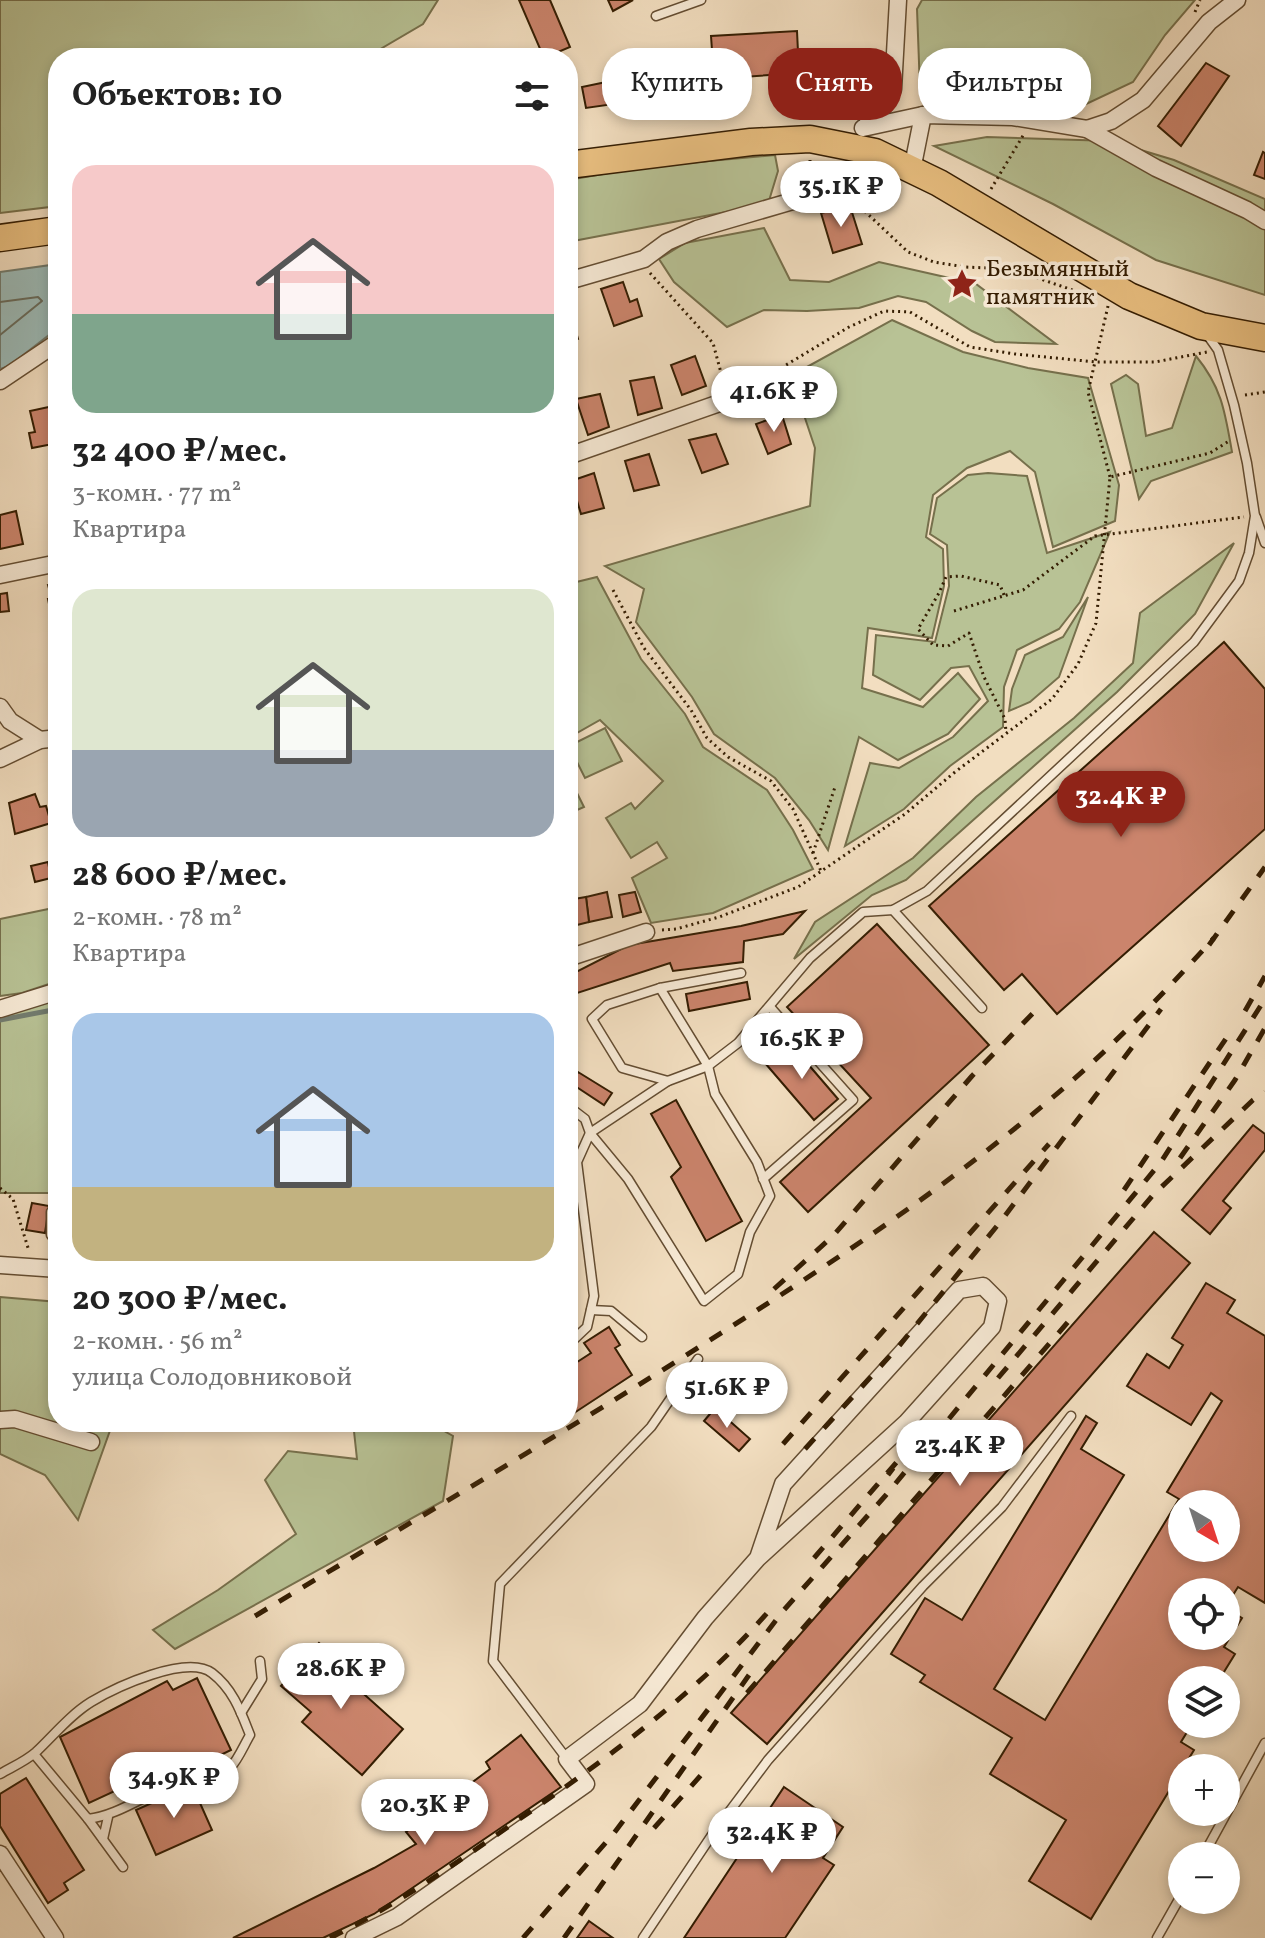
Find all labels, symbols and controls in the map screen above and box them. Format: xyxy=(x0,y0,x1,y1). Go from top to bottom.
chip: Купить xyxy=(602,48,752,120)
chip: Снять xyxy=(768,48,902,120)
chip: Фильтры xyxy=(918,48,1091,120)
text: Объектов: 10 xyxy=(72,73,282,120)
icon: filters xyxy=(510,74,554,118)
pin: 35.1K ₽ xyxy=(767,161,915,229)
text: 35.1K ₽ xyxy=(798,169,884,205)
icon: home xyxy=(241,217,385,361)
place label: Безымянный памятник xyxy=(986,253,1129,315)
place icon: Безымянный памятник xyxy=(945,267,979,301)
pin: 41.6K ₽ xyxy=(700,366,848,434)
text: 41.6K ₽ xyxy=(729,374,819,410)
text: 32 400 ₽/мес. xyxy=(72,429,287,476)
text: 3-комн. · 77 m² xyxy=(72,476,241,512)
text: Квартира xyxy=(72,512,186,548)
icon: home xyxy=(241,641,385,785)
pin: 32.4K ₽ xyxy=(1047,771,1195,839)
text: 32.4K ₽ xyxy=(1075,779,1167,815)
text: 28 600 ₽/мес. xyxy=(72,853,287,900)
text: 2-комн. · 78 m² xyxy=(72,900,242,936)
text: Квартира xyxy=(72,936,186,972)
pin: 16.5K ₽ xyxy=(728,1013,876,1081)
text: 16.5K ₽ xyxy=(759,1021,845,1057)
icon: home xyxy=(241,1065,385,1209)
text: 20 300 ₽/мес. xyxy=(72,1277,288,1324)
text: 2-комн. · 56 m² xyxy=(72,1324,243,1360)
text: улица Солодовниковой xyxy=(72,1360,352,1396)
pin: 51.6K ₽ xyxy=(653,1362,801,1430)
text: 51.6K ₽ xyxy=(684,1370,770,1406)
pin: 23.4K ₽ xyxy=(886,1420,1034,1488)
text: 23.4K ₽ xyxy=(914,1428,1006,1464)
north arrow xyxy=(1168,1490,1240,1562)
map controls xyxy=(1168,1490,1240,1914)
button: locate xyxy=(1168,1578,1240,1650)
pin: 28.6K ₽ xyxy=(267,1643,415,1711)
text: 28.6K ₽ xyxy=(296,1651,386,1687)
button: layers xyxy=(1168,1666,1240,1738)
pin: 34.9K ₽ xyxy=(100,1752,248,1820)
button: + xyxy=(1168,1754,1240,1826)
text: 34.9K ₽ xyxy=(128,1760,220,1796)
pin: 20.3K ₽ xyxy=(351,1779,499,1847)
text: 20.3K ₽ xyxy=(379,1787,471,1823)
pin: 32.4K ₽ xyxy=(698,1807,846,1875)
text: 32.4K ₽ xyxy=(726,1815,818,1851)
button: − xyxy=(1168,1842,1240,1914)

